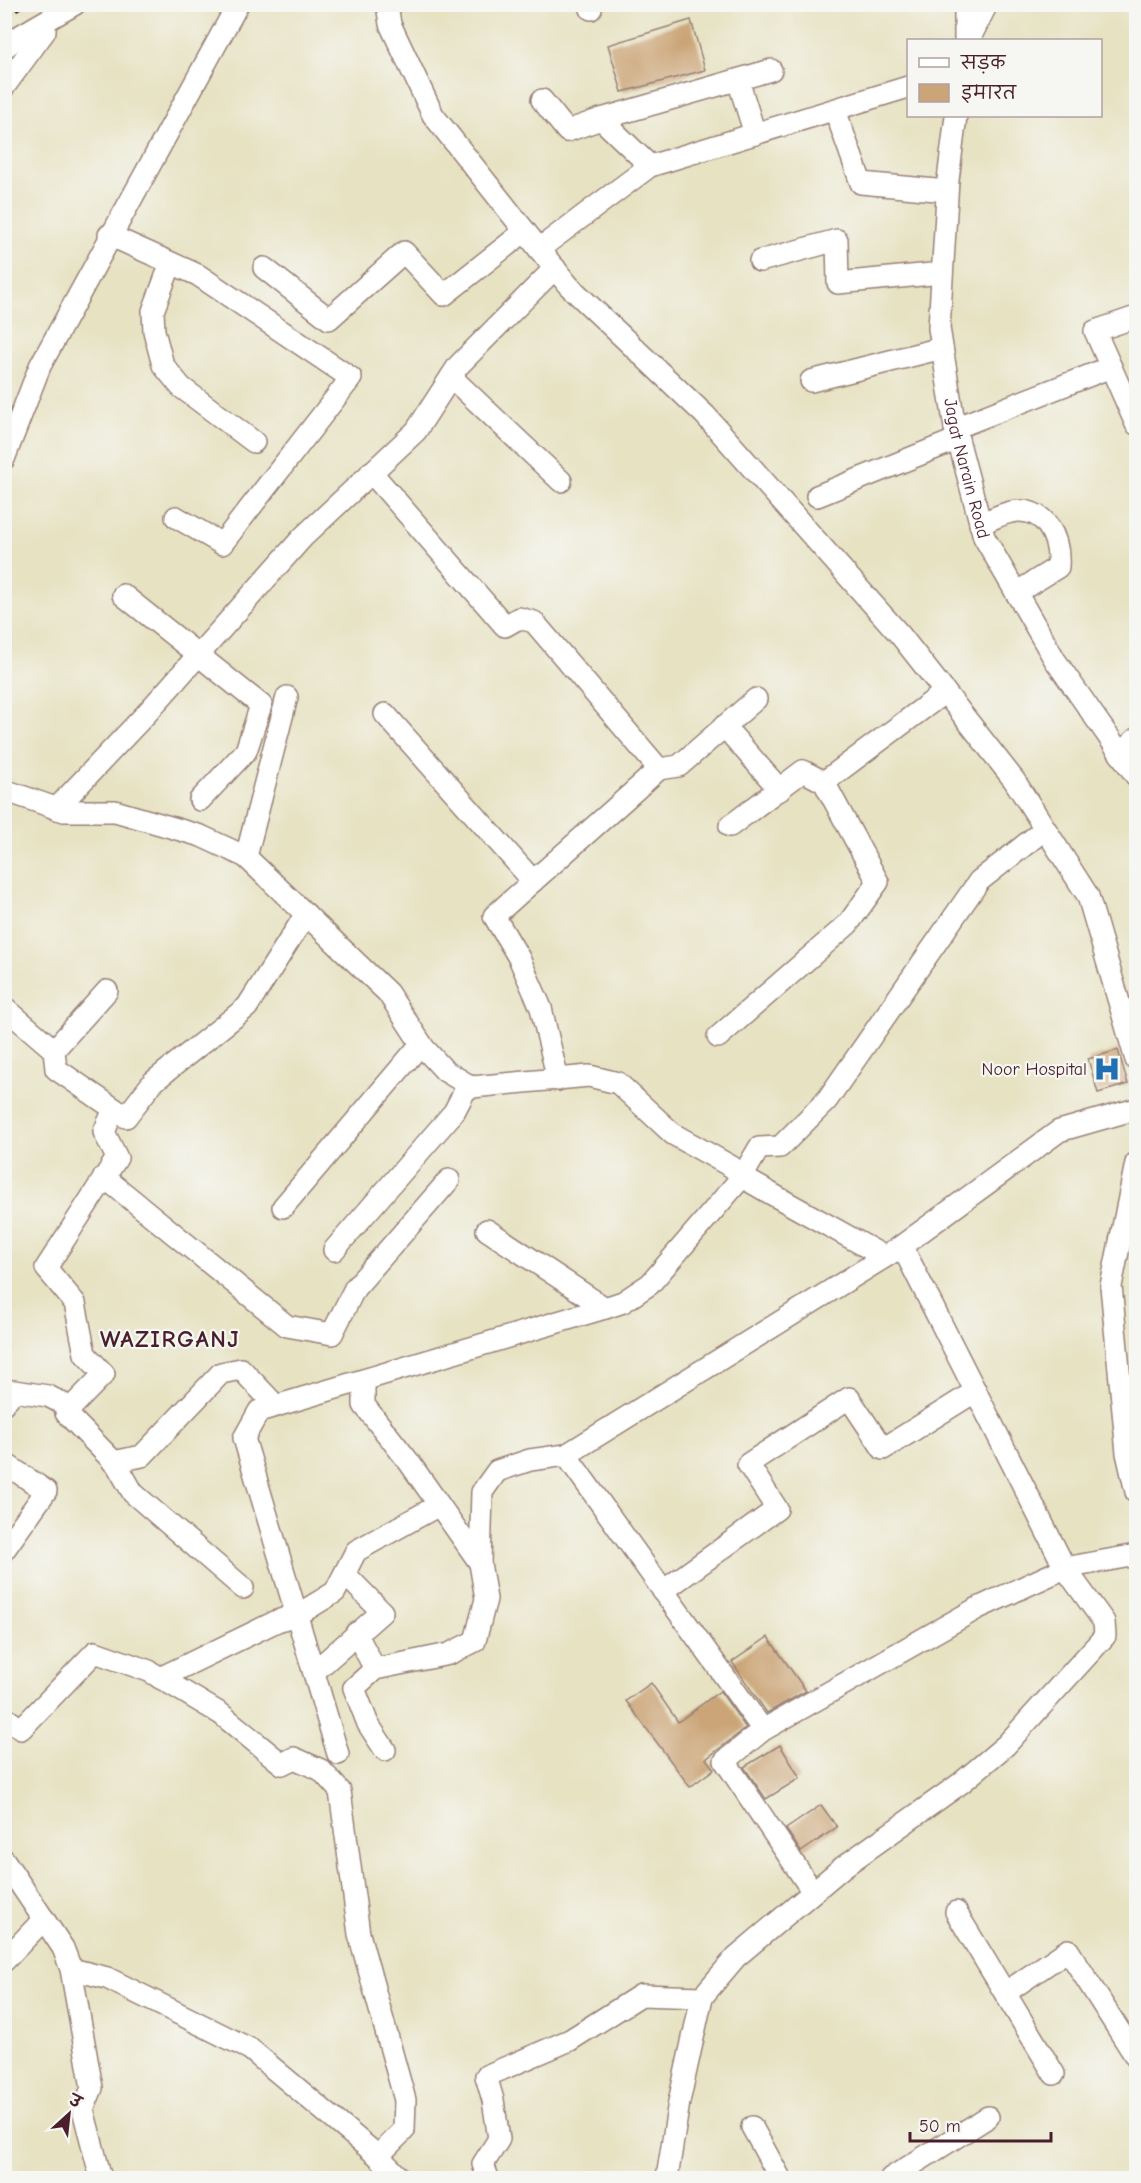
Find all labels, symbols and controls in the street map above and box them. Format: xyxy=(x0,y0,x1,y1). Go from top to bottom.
legend xyxy=(907,39,1102,117)
text: सड़क xyxy=(960,53,1006,74)
text: इमारत xyxy=(961,83,1017,104)
street label: Jagat Narain Road xyxy=(939,397,994,541)
hospital icon: Noor Hospital xyxy=(1092,1054,1122,1084)
place label: Noor Hospital xyxy=(982,1059,1087,1080)
district label: WAZIRGANJ xyxy=(100,1325,240,1353)
north arrow xyxy=(39,2084,99,2144)
text: उ xyxy=(65,2090,85,2113)
scale bar xyxy=(910,2105,1051,2143)
text: 50 m xyxy=(919,2116,961,2137)

